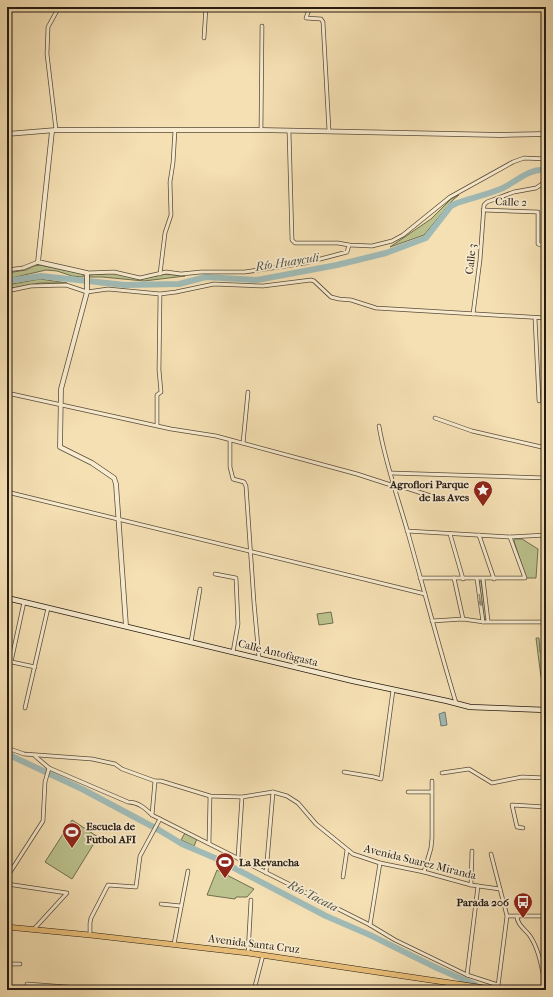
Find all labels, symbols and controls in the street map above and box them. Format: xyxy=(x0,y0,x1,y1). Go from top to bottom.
street label: Calle 2 xyxy=(495,195,528,209)
street label: Calle 3 xyxy=(463,243,479,275)
water label: Río Huayculi xyxy=(253,250,321,274)
place label: Agroflori Parque de las Aves xyxy=(389,478,470,504)
place icon: Agroflori Parque de las Aves xyxy=(472,479,494,507)
one-way arrow xyxy=(477,594,483,606)
street label: Calle Antofagasta xyxy=(237,637,320,669)
place label: Escuela de Futbol AFI xyxy=(85,820,137,846)
sports icon: Escuela de Futbol AFI xyxy=(61,821,83,849)
street label: Avenida Suarez Miranda xyxy=(361,841,478,882)
sports icon: La Revancha xyxy=(214,851,236,879)
place label: La Revancha xyxy=(239,856,300,869)
water label: Río Tacata xyxy=(285,877,340,915)
bus stop icon: Parada 206 xyxy=(512,891,534,919)
place label: Parada 206 xyxy=(457,896,510,909)
street label: Avenida Santa Cruz xyxy=(206,932,301,956)

